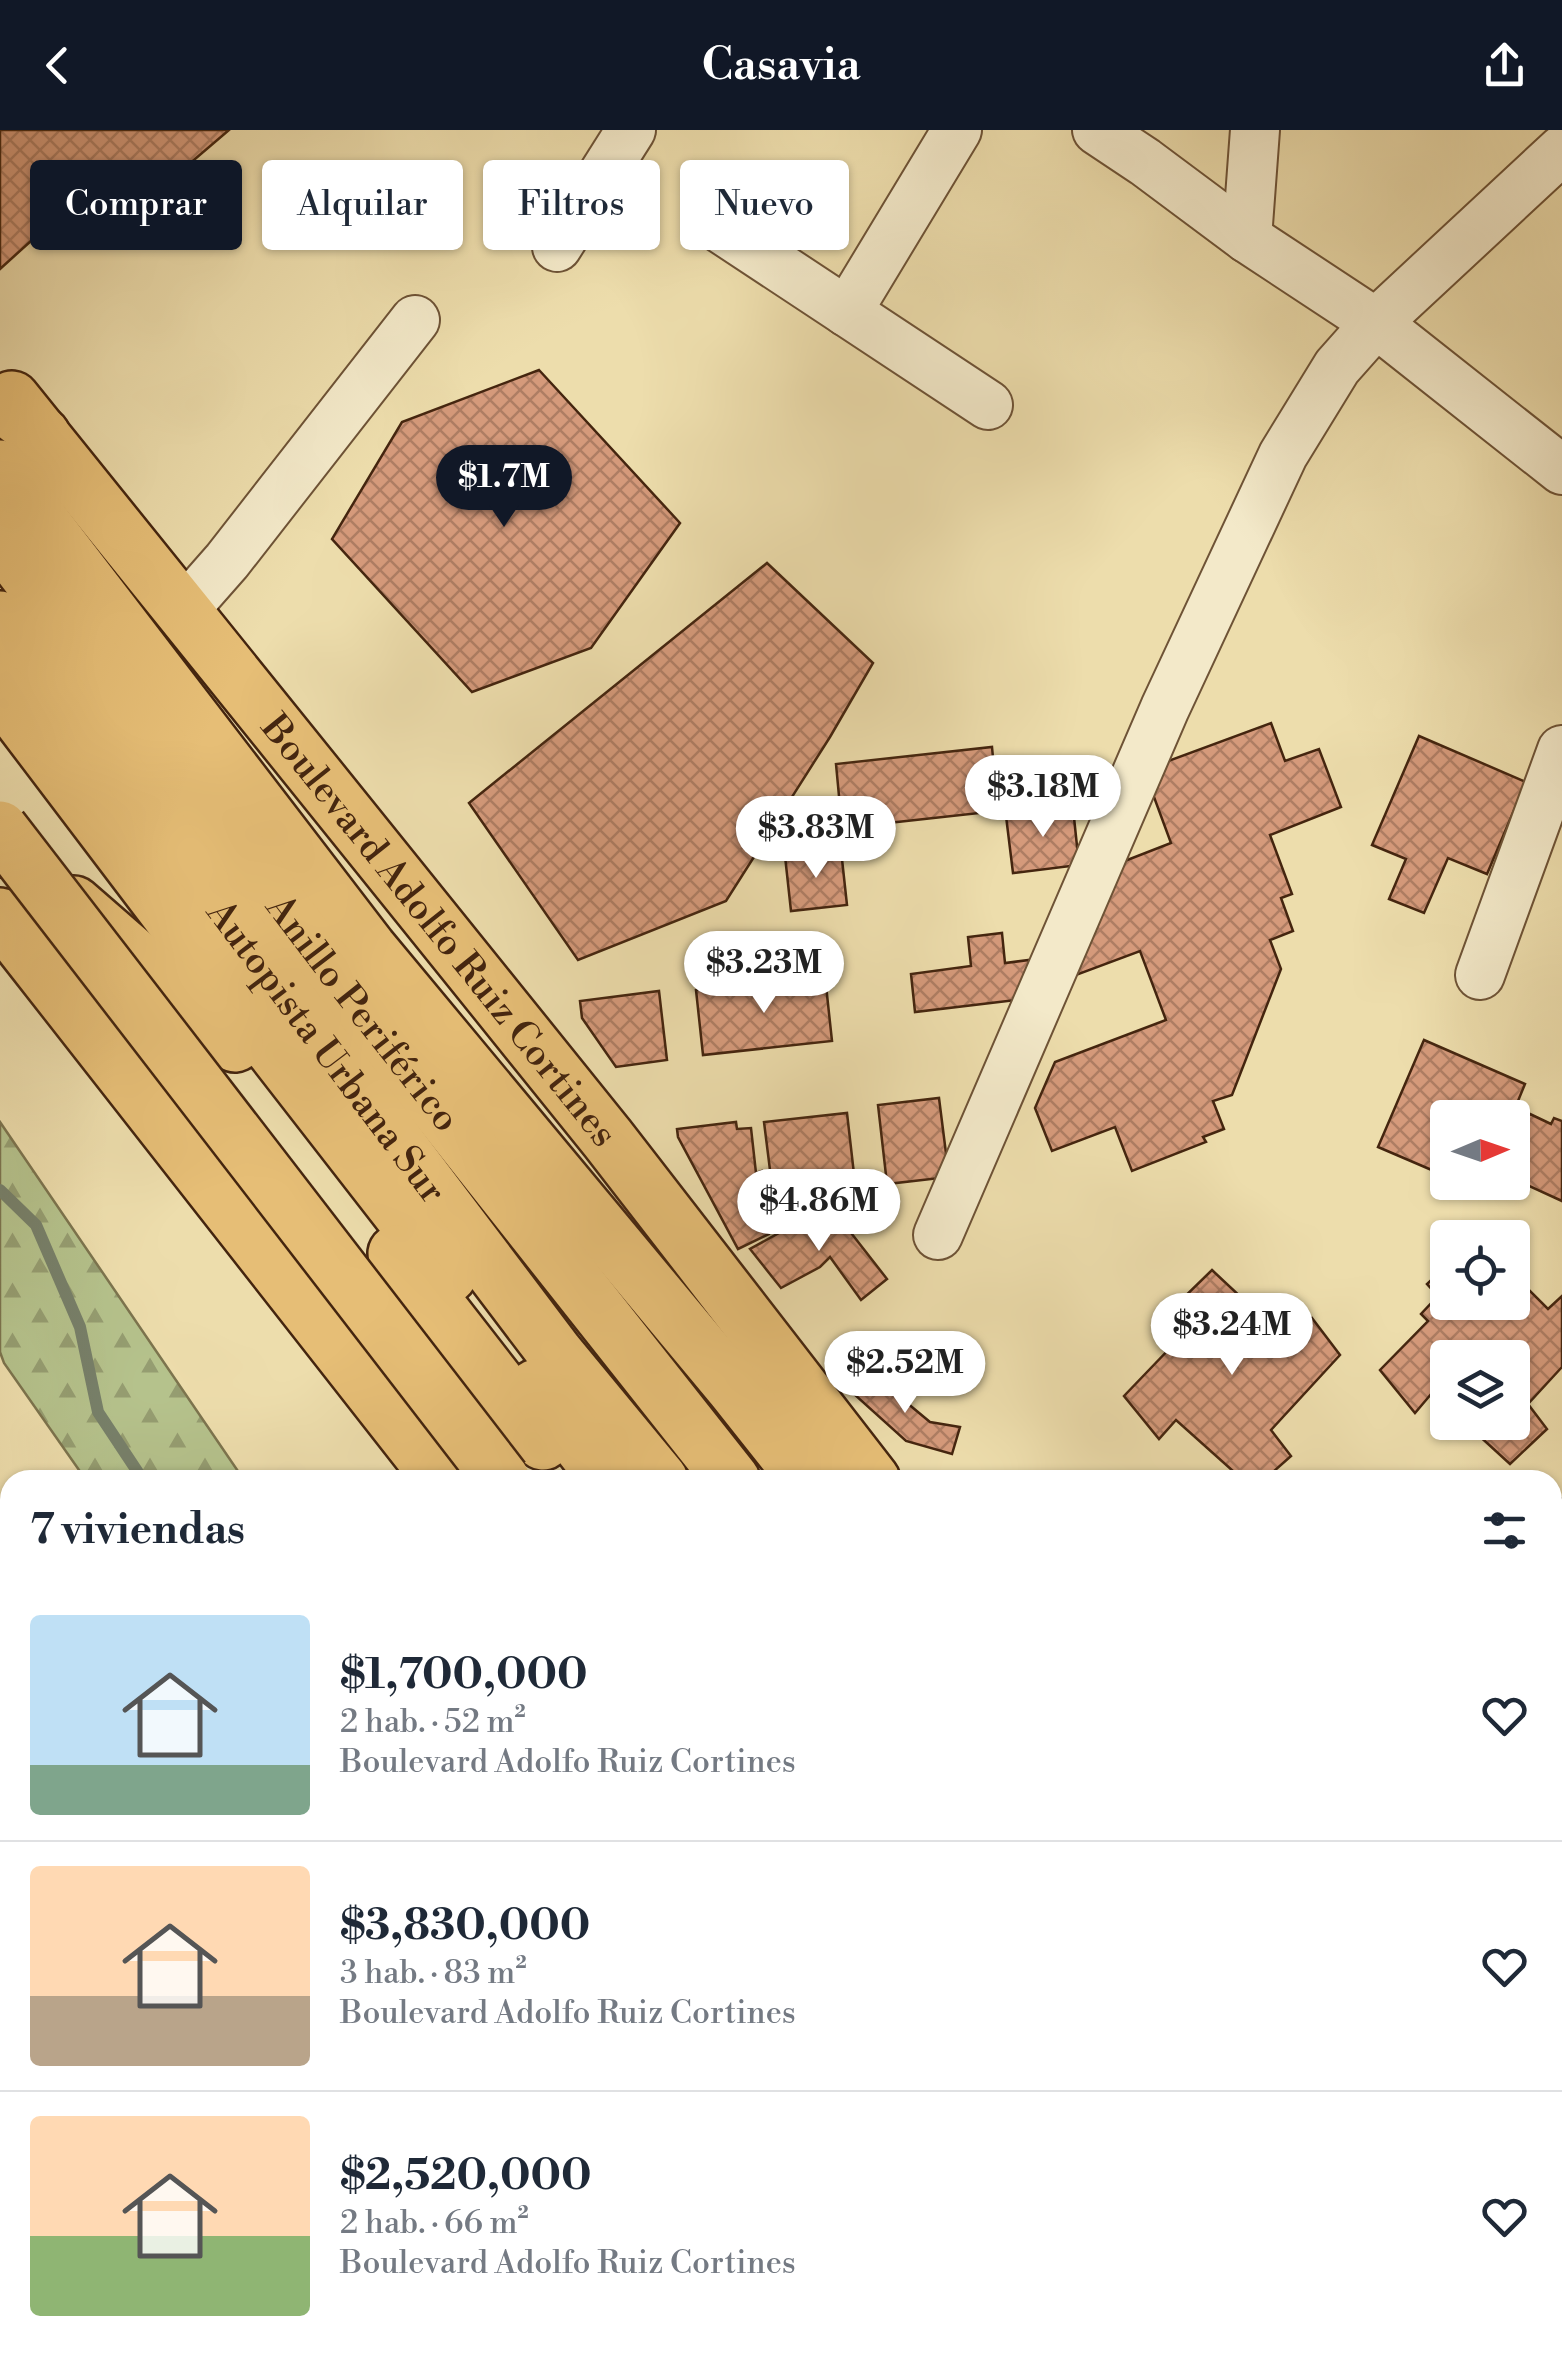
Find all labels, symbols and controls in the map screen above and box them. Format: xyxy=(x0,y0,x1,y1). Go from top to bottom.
text: Casavia xyxy=(701,37,861,94)
icon: back xyxy=(30,38,85,93)
icon: share xyxy=(1477,38,1532,93)
chip: Comprar xyxy=(30,160,242,250)
chip: Alquilar xyxy=(262,160,463,250)
chip: Filtros xyxy=(483,160,660,250)
chip: Nuevo xyxy=(680,160,849,250)
pin: $1.7M xyxy=(434,445,574,530)
text: $1.7M xyxy=(458,457,550,497)
street label: Boulevard Adolfo Ruiz Cortines xyxy=(250,705,627,1157)
pin: $3.18M xyxy=(962,755,1124,840)
text: $3.18M xyxy=(987,767,1099,807)
pin: $3.83M xyxy=(735,796,897,881)
text: $3.83M xyxy=(758,808,874,848)
street label: Anillo Periférico xyxy=(255,885,469,1142)
street label: Autopista Urbana Sur xyxy=(195,890,456,1213)
pin: $3.23M xyxy=(683,931,845,1016)
text: $3.23M xyxy=(706,943,822,983)
north arrow xyxy=(1430,1100,1530,1200)
map controls xyxy=(1430,1100,1530,1440)
pin: $4.86M xyxy=(738,1169,900,1254)
text: $4.86M xyxy=(759,1181,879,1221)
button: locate xyxy=(1430,1220,1530,1320)
pin: $3.24M xyxy=(1151,1293,1313,1378)
text: $3.24M xyxy=(1173,1305,1291,1345)
pin: $2.52M xyxy=(824,1331,986,1416)
button: layers xyxy=(1430,1340,1530,1440)
text: $2.52M xyxy=(846,1343,964,1383)
icon: filters xyxy=(1477,1503,1532,1558)
text: 7 viviendas xyxy=(30,1504,245,1557)
text: $1,700,000 xyxy=(340,1649,588,1702)
icon: home xyxy=(110,1655,230,1775)
icon: heart xyxy=(1477,1688,1532,1743)
text: 2 hab. · 52 m² xyxy=(340,1702,526,1742)
text: Boulevard Adolfo Ruiz Cortines xyxy=(340,1742,796,1782)
text: $3,830,000 xyxy=(340,1900,590,1953)
icon: home xyxy=(110,1906,230,2026)
icon: heart xyxy=(1477,1939,1532,1994)
text: 3 hab. · 83 m² xyxy=(340,1953,527,1993)
text: Boulevard Adolfo Ruiz Cortines xyxy=(340,1993,796,2033)
text: $2,520,000 xyxy=(340,2150,592,2203)
icon: home xyxy=(110,2156,230,2276)
icon: heart xyxy=(1477,2189,1532,2244)
text: 2 hab. · 66 m² xyxy=(340,2203,529,2243)
text: Boulevard Adolfo Ruiz Cortines xyxy=(340,2243,796,2283)

